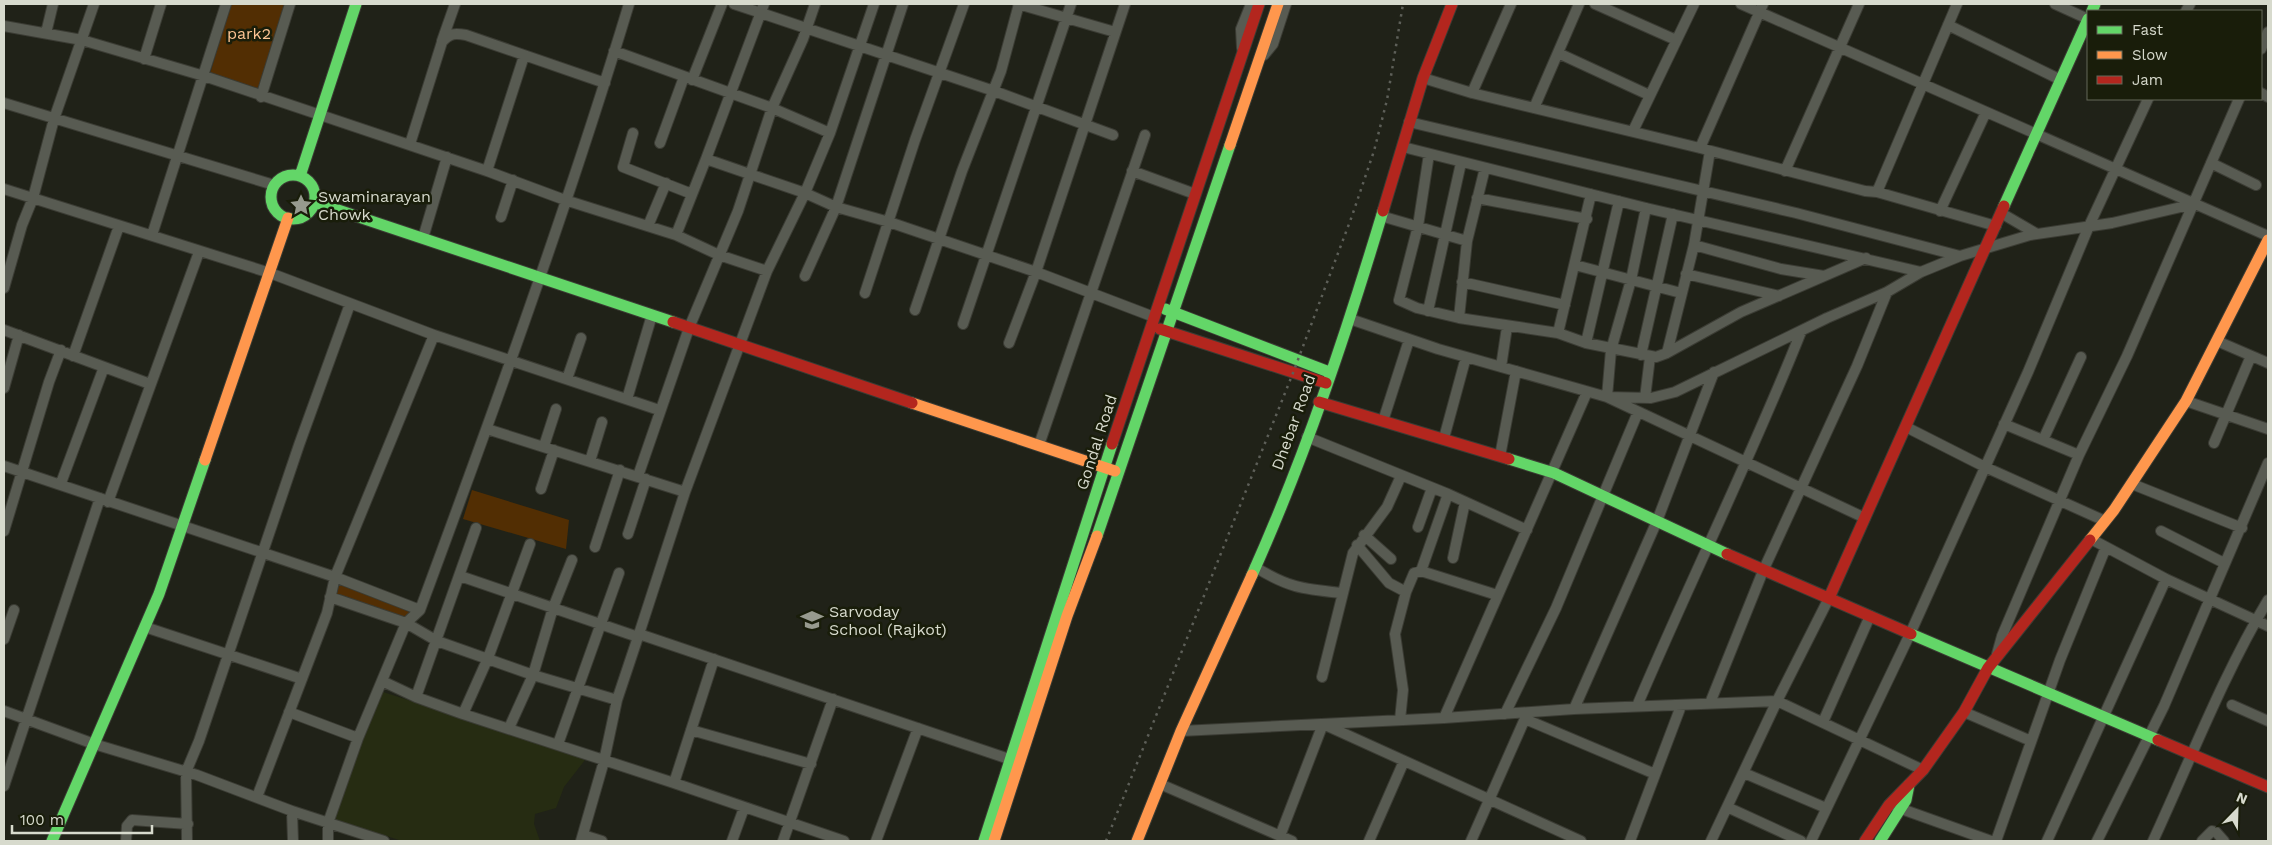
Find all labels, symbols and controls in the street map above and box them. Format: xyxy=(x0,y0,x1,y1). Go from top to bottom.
legend xyxy=(2087,10,2262,100)
text: Fast xyxy=(2132,21,2164,39)
park label: park2 xyxy=(227,24,271,43)
text: Slow xyxy=(2132,46,2168,64)
text: Jam xyxy=(2132,71,2163,89)
place label: Swaminarayan Chowk xyxy=(318,187,431,224)
place icon: Swaminarayan Chowk xyxy=(288,192,314,218)
street label: Dhebar Road xyxy=(1267,372,1320,473)
street label: Gondal Road xyxy=(1072,392,1121,492)
place label: Sarvoday School (Rajkot) xyxy=(829,602,947,639)
school or university icon: Sarvoday School (Rajkot) xyxy=(799,607,825,633)
north arrow xyxy=(2212,785,2262,835)
text: N xyxy=(2234,789,2250,807)
scale bar xyxy=(12,802,152,834)
text: 100 m xyxy=(20,811,64,829)

